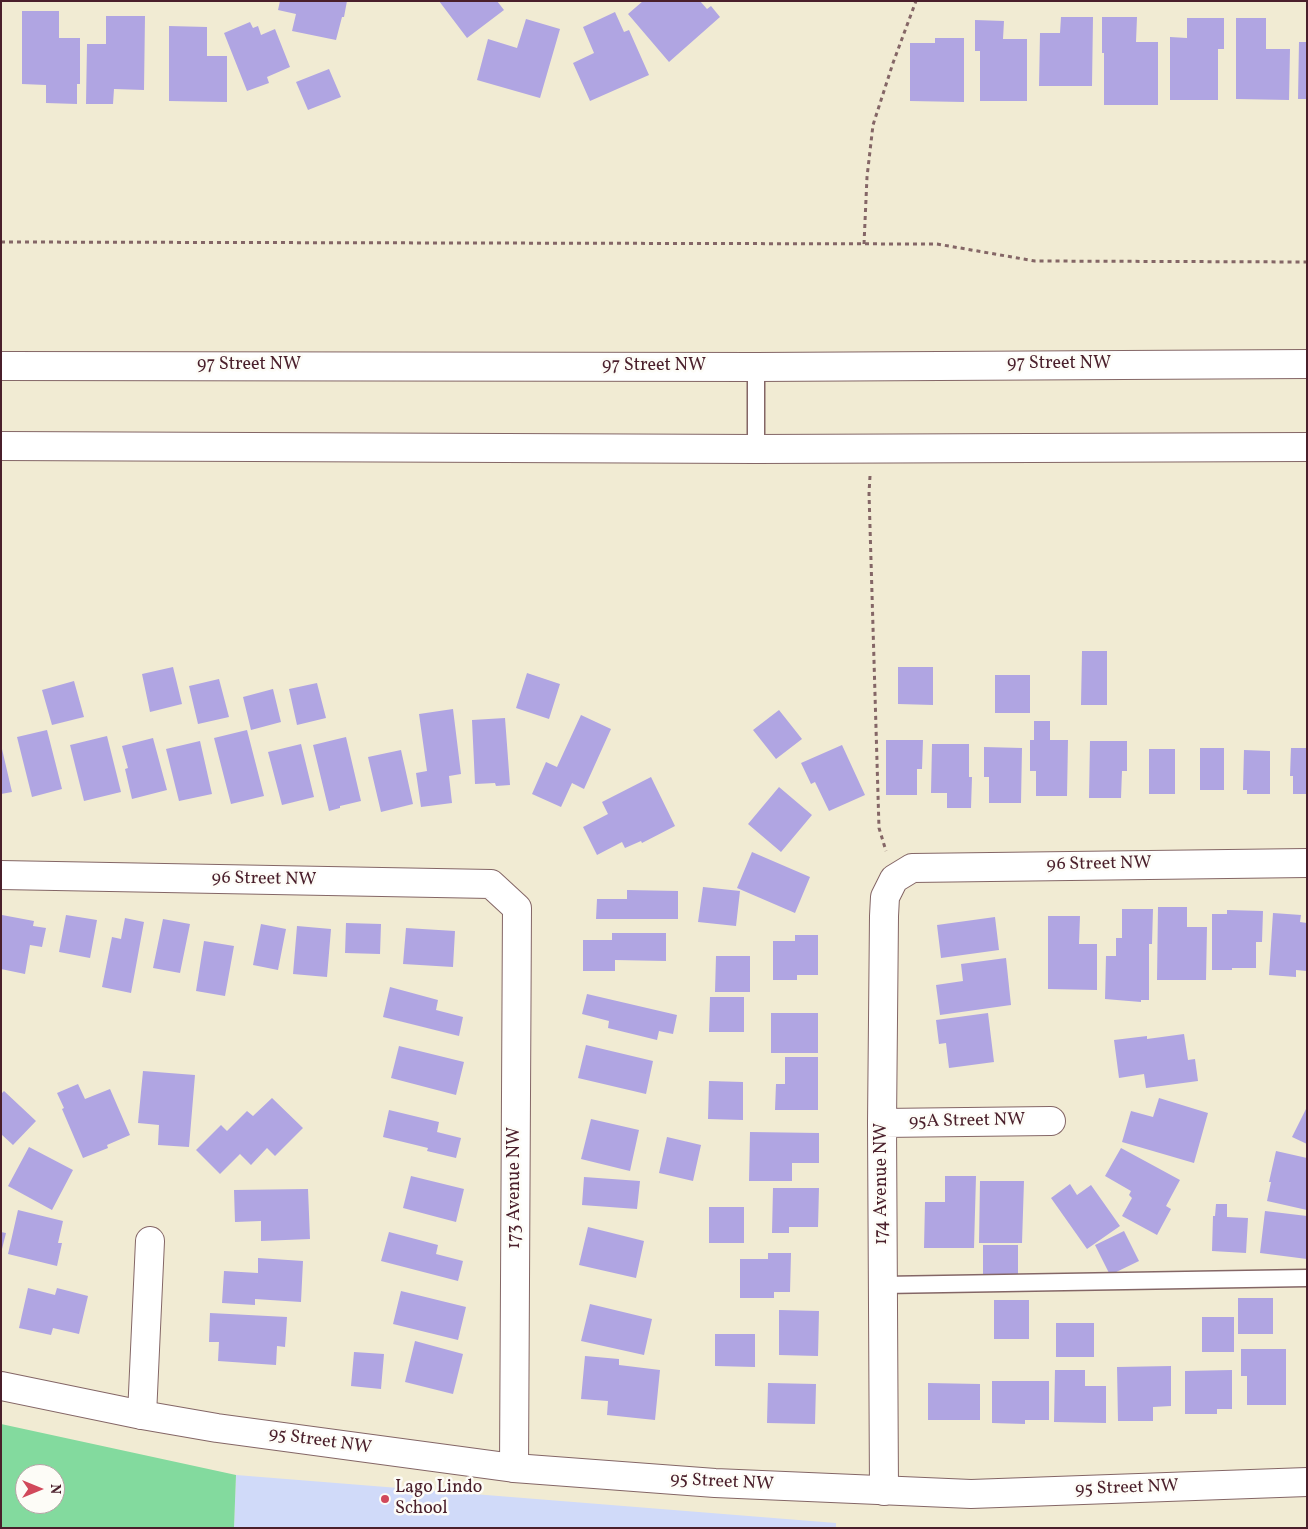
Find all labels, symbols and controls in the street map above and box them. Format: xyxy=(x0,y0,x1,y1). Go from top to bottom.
street label: 97 Street NW xyxy=(1007,354,1111,376)
street label: 97 Street NW xyxy=(197,355,301,377)
street label: 97 Street NW xyxy=(602,356,706,378)
street label: 96 Street NW xyxy=(1046,853,1152,877)
street label: 96 Street NW xyxy=(211,868,317,892)
street label: 95A Street NW xyxy=(909,1110,1025,1134)
street label: 174 Avenue NW xyxy=(872,1123,894,1245)
street label: 173 Avenue NW xyxy=(505,1127,527,1249)
street label: 95 Street NW xyxy=(267,1424,373,1460)
north arrow xyxy=(15,1464,65,1514)
street label: 95 Street NW xyxy=(670,1470,774,1496)
street label: 95 Street NW xyxy=(1075,1476,1179,1502)
place label: Lago Lindo School xyxy=(395,1478,482,1520)
text: N xyxy=(45,1484,64,1494)
marker: Lago Lindo School xyxy=(379,1493,391,1505)

